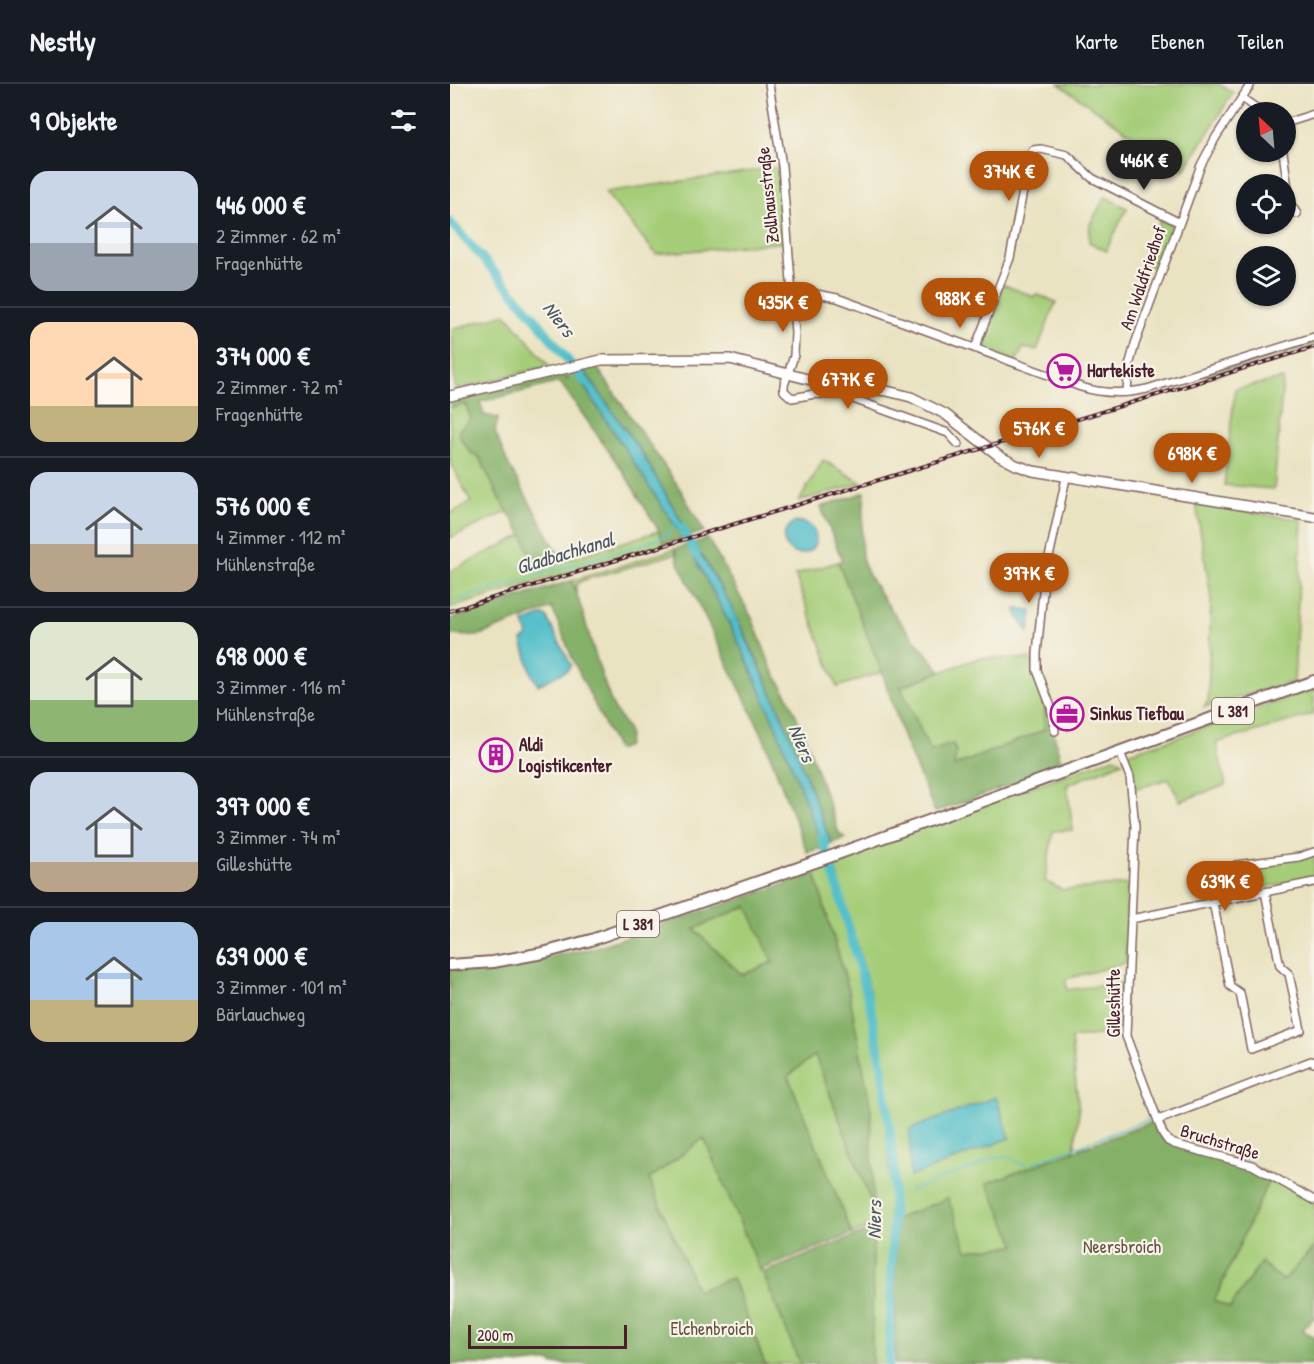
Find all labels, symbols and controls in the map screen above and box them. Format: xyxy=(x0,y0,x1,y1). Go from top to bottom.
text: Nestly xyxy=(30,22,96,60)
text: Karte xyxy=(1075,27,1118,56)
text: Ebenen xyxy=(1151,27,1205,56)
text: Teilen xyxy=(1238,27,1284,56)
north arrow xyxy=(1236,102,1296,162)
map controls xyxy=(1236,102,1296,306)
text: 9 Objekte xyxy=(30,103,117,138)
icon: filters xyxy=(387,104,420,137)
pin: 446K € xyxy=(1095,140,1193,191)
street label: Zollhausstraße xyxy=(750,146,785,244)
text: 446K € xyxy=(1120,146,1168,173)
pin: 374K € xyxy=(960,151,1058,202)
text: 374K € xyxy=(983,157,1035,184)
button: locate xyxy=(1236,174,1296,234)
text: 446 000 € xyxy=(216,187,305,222)
icon: home xyxy=(78,195,150,267)
text: 2 Zimmer · 62 m² xyxy=(216,222,341,249)
street label: Am Waldfriedhof xyxy=(1113,222,1172,333)
button: layers xyxy=(1236,246,1296,306)
text: Fragenhütte xyxy=(216,249,303,276)
pin: 988K € xyxy=(911,278,1009,329)
pin: 435K € xyxy=(734,282,832,333)
text: 988K € xyxy=(935,284,985,311)
text: 435K € xyxy=(758,288,808,315)
water label: Niers xyxy=(537,295,583,344)
text: 374 000 € xyxy=(216,338,310,373)
icon: home xyxy=(78,346,150,418)
supermarket icon: Hartekiste xyxy=(1046,353,1082,389)
place label: Hartekiste xyxy=(1087,358,1155,383)
pin: 677K € xyxy=(799,359,897,410)
text: 677K € xyxy=(822,365,874,392)
text: 2 Zimmer · 72 m² xyxy=(216,373,343,400)
text: Fragenhütte xyxy=(216,400,303,427)
pin: 576K € xyxy=(990,408,1088,459)
text: 576K € xyxy=(1013,414,1065,441)
pin: 698K € xyxy=(1143,433,1241,484)
text: 698K € xyxy=(1168,439,1216,466)
text: 576 000 € xyxy=(216,488,310,523)
icon: home xyxy=(78,496,150,568)
text: 4 Zimmer · 112 m² xyxy=(216,523,345,550)
water label: Gladbachkanal xyxy=(513,524,619,580)
text: Mühlenstraße xyxy=(216,550,315,577)
pin: 397K € xyxy=(980,553,1078,604)
text: 397K € xyxy=(1004,559,1054,586)
text: 698 000 € xyxy=(216,638,307,673)
icon: home xyxy=(78,646,150,718)
text: 3 Zimmer · 116 m² xyxy=(216,673,346,700)
office icon: Sinkus Tiefbau xyxy=(1049,696,1085,732)
road number: L 381 xyxy=(1212,698,1254,724)
text: Mühlenstraße xyxy=(216,700,315,727)
place label: Sinkus Tiefbau xyxy=(1090,701,1185,726)
water label: Niers xyxy=(783,720,823,768)
place label: Aldi Logistikcenter xyxy=(519,732,612,779)
building icon: Aldi Logistikcenter xyxy=(478,737,514,773)
text: 397 000 € xyxy=(216,788,309,823)
icon: home xyxy=(78,796,150,868)
text: 3 Zimmer · 74 m² xyxy=(216,823,340,850)
text: Gilleshütte xyxy=(216,850,292,877)
pin: 639K € xyxy=(1176,861,1274,912)
text: 639K € xyxy=(1201,867,1249,894)
road number: L 381 xyxy=(617,911,659,937)
text: 639 000 € xyxy=(216,938,307,973)
icon: home xyxy=(78,946,150,1018)
street label: Gilleshütte xyxy=(1101,969,1126,1037)
text: 3 Zimmer · 101 m² xyxy=(216,973,347,1000)
text: Bärlauchweg xyxy=(216,1000,305,1027)
street label: Bruchstraße xyxy=(1177,1118,1263,1165)
water label: Niers xyxy=(860,1198,887,1239)
park label: Neersbroich xyxy=(1083,1234,1161,1259)
park label: Elchenbroich xyxy=(671,1316,754,1341)
scale bar xyxy=(468,1322,627,1350)
text: 200 m xyxy=(477,1324,513,1346)

